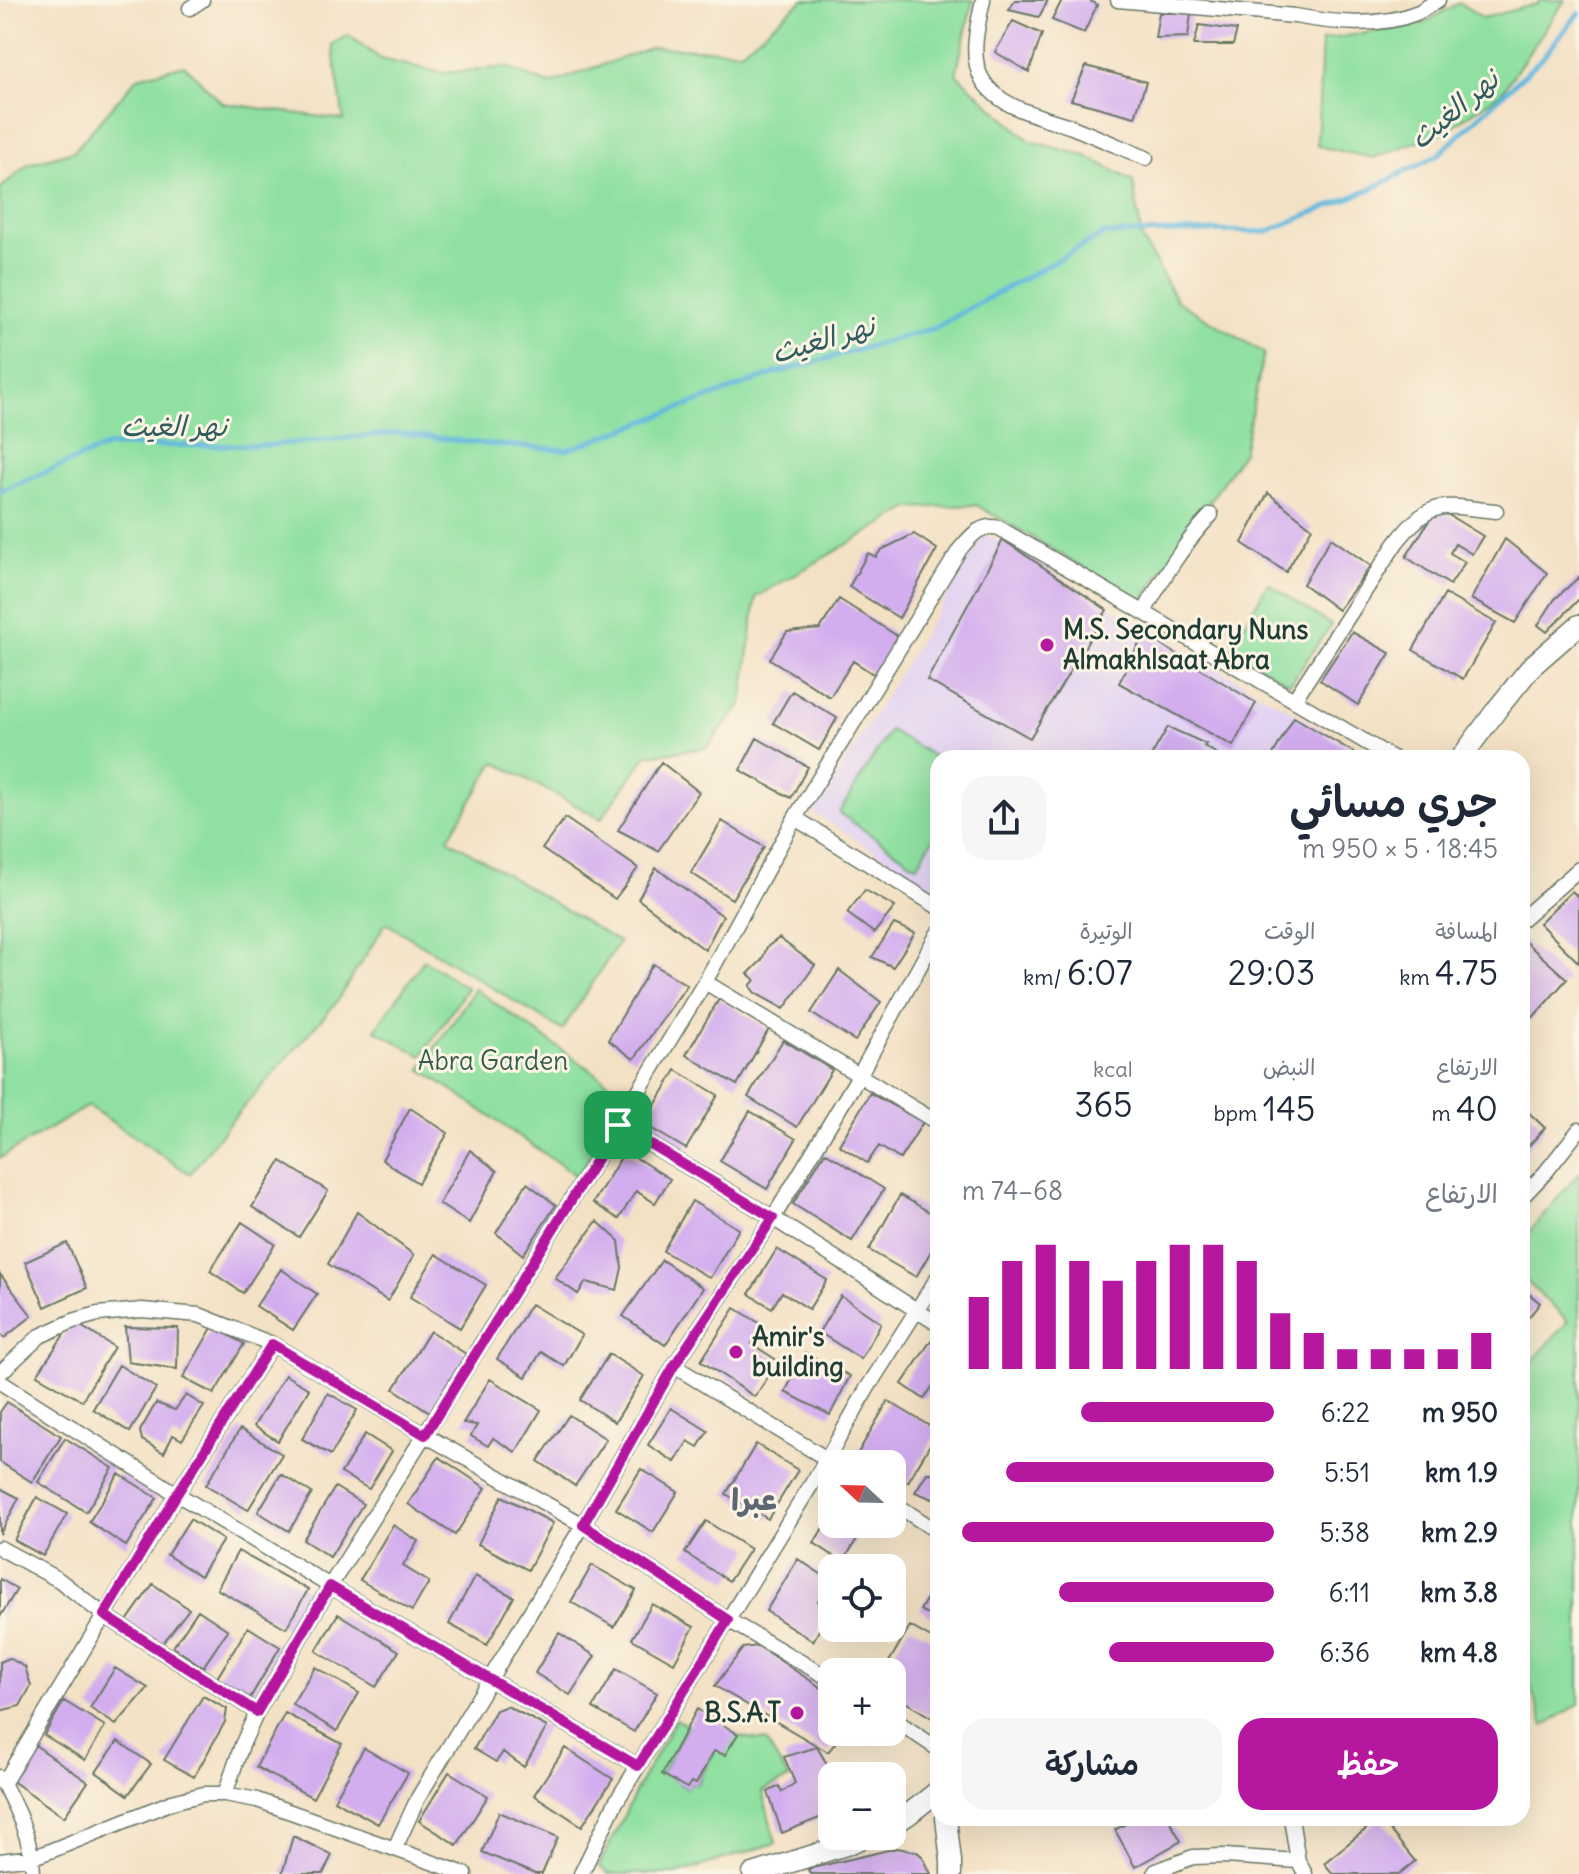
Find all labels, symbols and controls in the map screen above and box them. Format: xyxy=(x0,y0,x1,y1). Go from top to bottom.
water label: نهر الغيث xyxy=(1402,59,1508,157)
water label: نهر الغيث xyxy=(767,306,882,371)
water label: نهر الغيث xyxy=(121,408,230,444)
place label: M.S. Secondary Nuns Almakhlsaat Abra xyxy=(1063,613,1308,676)
marker: M.S. Secondary Nuns Almakhlsaat Abra xyxy=(1038,636,1056,654)
text: جري مسائي xyxy=(1289,774,1498,829)
button: share xyxy=(962,776,1046,860)
text: 18:45 · 5 × 950 m xyxy=(1302,832,1498,865)
text: الوتيرة xyxy=(1080,917,1133,945)
text: الوقت xyxy=(1264,917,1315,945)
text: المسافة xyxy=(1435,917,1498,945)
text: 6:07 xyxy=(1067,951,1133,994)
text: 29:03 xyxy=(1228,951,1315,994)
text: 4.75 xyxy=(1435,951,1498,994)
text: /km xyxy=(1023,963,1067,991)
text: km xyxy=(1399,963,1435,991)
park label: Abra Garden xyxy=(418,1044,568,1077)
text: النبض xyxy=(1263,1053,1315,1081)
text: الارتفاع xyxy=(1436,1053,1498,1081)
text: kcal xyxy=(1093,1055,1133,1083)
text: 365 xyxy=(1074,1083,1133,1126)
text: 145 xyxy=(1263,1087,1315,1130)
text: 40 xyxy=(1456,1087,1498,1130)
pin xyxy=(584,1091,652,1159)
text: bpm xyxy=(1213,1099,1263,1127)
text: m xyxy=(1431,1099,1456,1127)
icon: arrive xyxy=(596,1103,640,1147)
text: 68–74 m xyxy=(962,1174,1063,1207)
text: الارتفاع xyxy=(1425,1177,1498,1210)
place label: Amir's building xyxy=(752,1320,844,1383)
marker: Amir's building xyxy=(727,1343,745,1361)
text: 6:22 xyxy=(1321,1396,1370,1429)
text: 950 m xyxy=(1422,1396,1498,1429)
north arrow xyxy=(818,1450,906,1538)
map controls xyxy=(818,1450,906,1850)
text: 5:51 xyxy=(1324,1456,1370,1489)
text: 1.9 km xyxy=(1425,1456,1498,1489)
district label: عبرا xyxy=(731,1480,777,1518)
text: 5:38 xyxy=(1319,1516,1370,1549)
text: 2.9 km xyxy=(1421,1516,1498,1549)
button: locate xyxy=(818,1554,906,1642)
text: 6:11 xyxy=(1328,1576,1370,1609)
text: 3.8 km xyxy=(1421,1576,1498,1609)
text: 6:36 xyxy=(1319,1636,1370,1669)
text: 4.8 km xyxy=(1420,1636,1498,1669)
button: + xyxy=(818,1658,906,1746)
place label: B.S.A.T xyxy=(704,1696,781,1729)
marker: B.S.A.T xyxy=(788,1704,806,1722)
button: مشاركة xyxy=(962,1718,1222,1810)
button: حفظ xyxy=(1238,1718,1498,1810)
button: − xyxy=(818,1762,906,1850)

